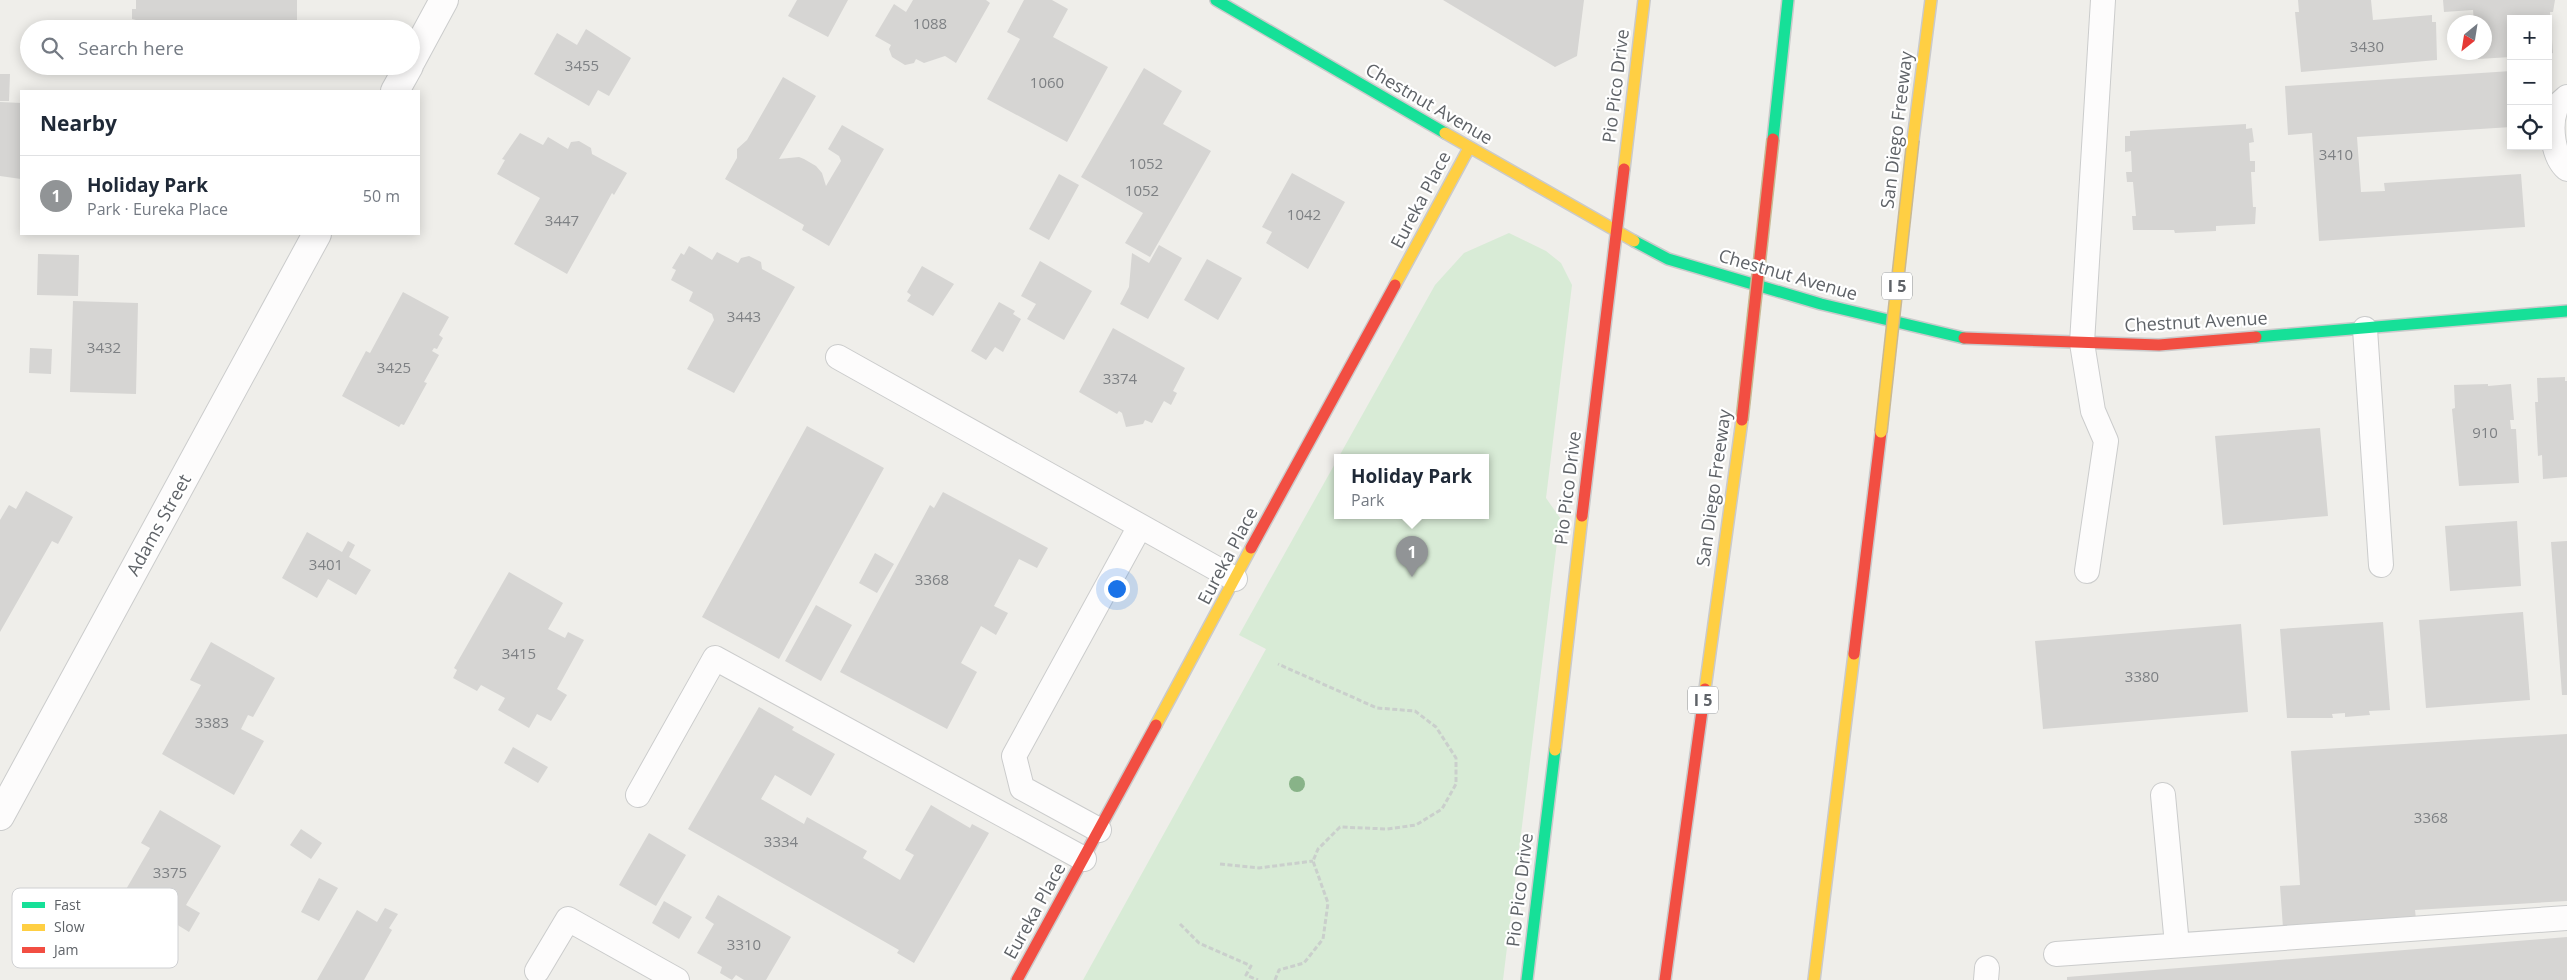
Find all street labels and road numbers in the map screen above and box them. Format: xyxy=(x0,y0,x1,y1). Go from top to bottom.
street label: Pio Pico Drive xyxy=(1596,28,1634,144)
street label: San Diego Freeway xyxy=(1874,49,1918,210)
street label: Chestnut Avenue xyxy=(1361,57,1498,149)
street label: Eureka Place xyxy=(1384,147,1456,252)
street label: Chestnut Avenue xyxy=(1716,243,1860,305)
road number: I 5 xyxy=(1882,272,1912,300)
street label: Chestnut Avenue xyxy=(2124,305,2268,337)
street label: San Diego Freeway xyxy=(1690,407,1736,568)
street label: Pio Pico Drive xyxy=(1548,430,1586,546)
street label: Adams Street xyxy=(120,469,196,580)
street label: Eureka Place xyxy=(1191,503,1263,608)
road number: I 5 xyxy=(1688,686,1718,714)
street label: Pio Pico Drive xyxy=(1500,832,1538,948)
street label: Eureka Place xyxy=(998,858,1070,963)

